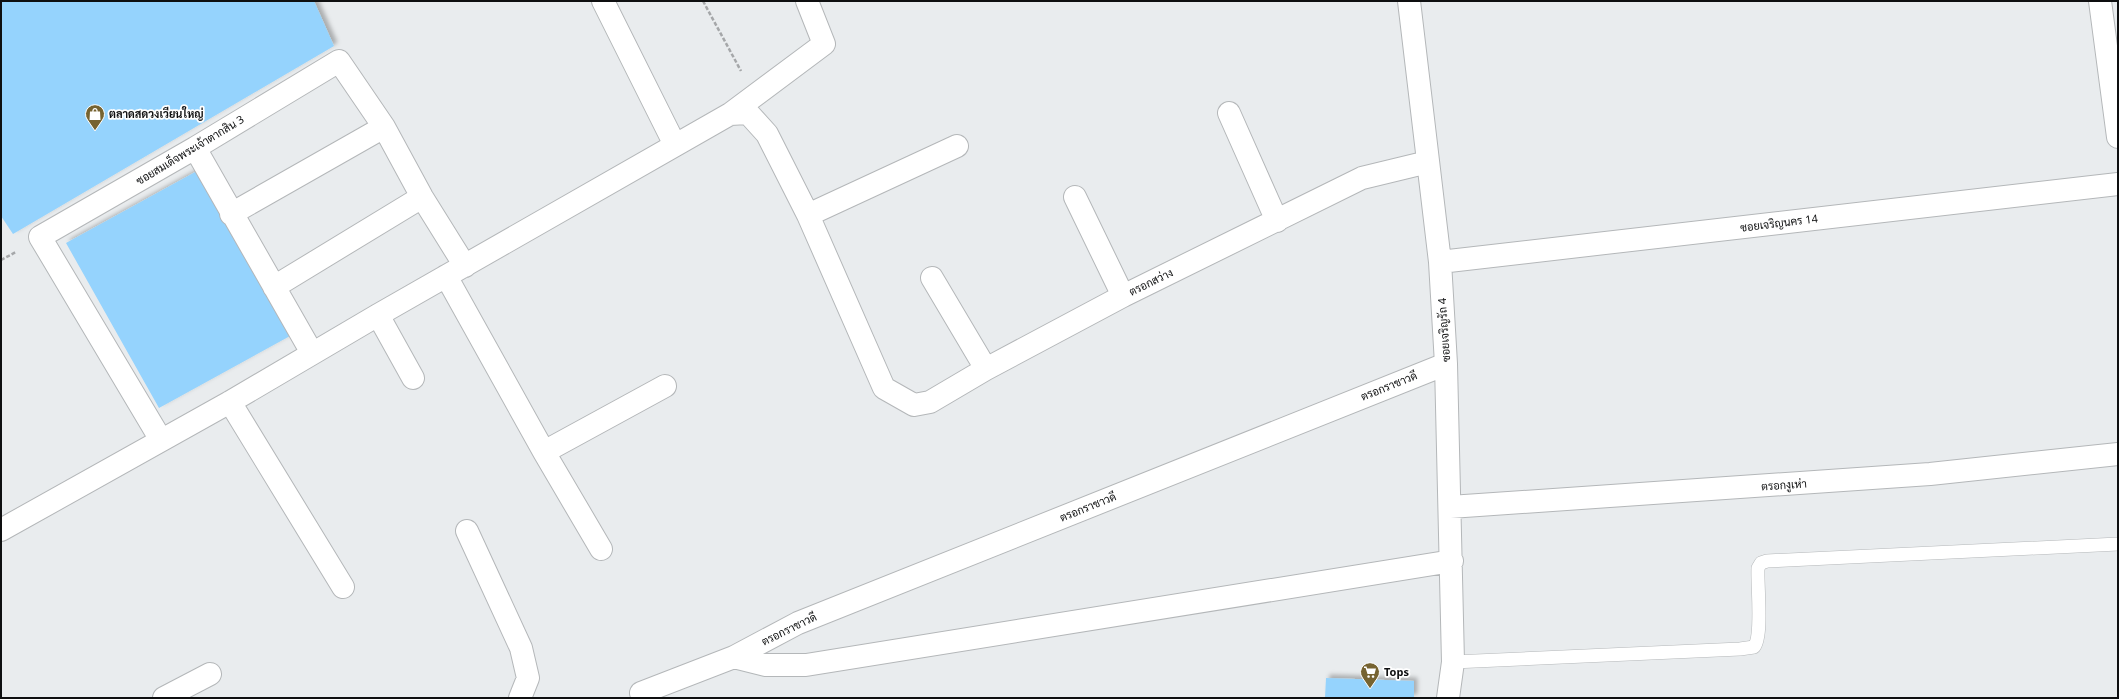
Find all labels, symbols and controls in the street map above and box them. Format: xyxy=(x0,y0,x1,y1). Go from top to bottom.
shop icon: ตลาดสดวงเวียนใหญ่ xyxy=(84,103,106,131)
place label: ตลาดสดวงเวียนใหญ่ xyxy=(109,106,204,121)
street label: ซอยสมเด็จพระเจ้าตากสิน 3 xyxy=(132,110,247,188)
street label: ซอยเจริญนคร 14 xyxy=(1739,210,1819,235)
street label: ตรอกสว่าง xyxy=(1126,264,1175,299)
street label: ซอยเจริญรัถ 4 xyxy=(1434,297,1453,363)
street label: ตรอกราชาวดี xyxy=(1358,367,1419,404)
street label: ตรอกงูเห่า xyxy=(1761,475,1807,495)
street label: ตรอกราชาวดี xyxy=(1057,488,1118,525)
street label: ตรอกราชาวดี xyxy=(759,609,819,648)
supermarket icon: Tops xyxy=(1359,661,1381,689)
place label: Tops xyxy=(1384,664,1409,679)

